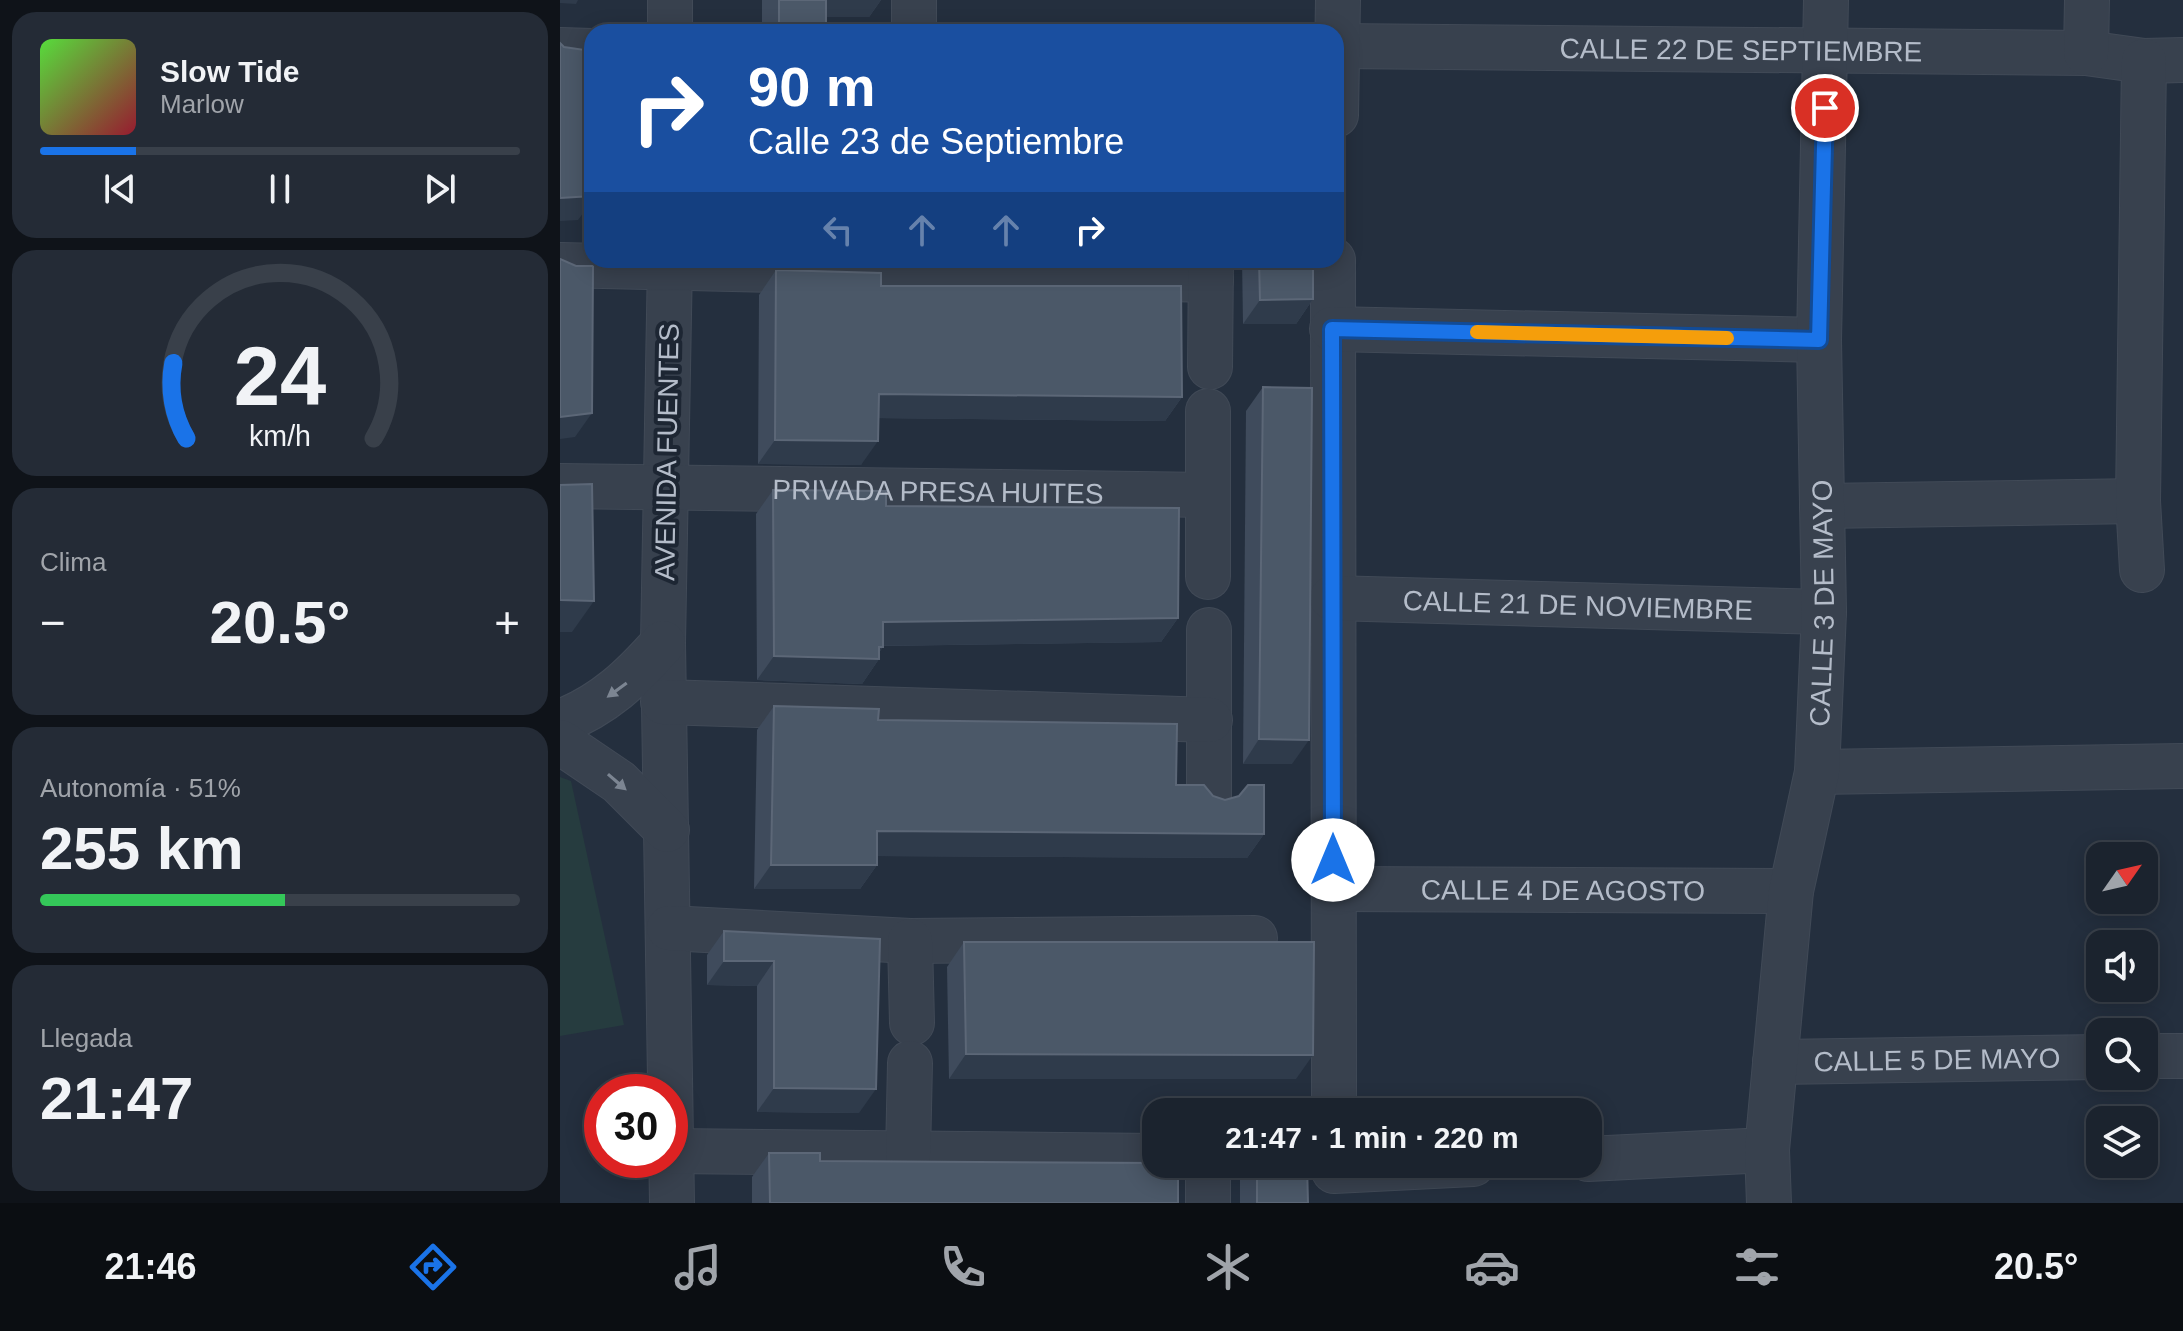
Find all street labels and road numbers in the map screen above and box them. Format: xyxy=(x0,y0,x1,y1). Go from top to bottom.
street label: CALLE 22 DE SEPTIEMBRE xyxy=(1559,33,1923,67)
street label: AVENIDA FUENTES xyxy=(649,323,685,581)
street label: PRIVADA PRESA HUITES xyxy=(772,473,1104,509)
street label: CALLE 3 DE MAYO xyxy=(1804,479,1840,727)
street label: CALLE 21 DE NOVIEMBRE xyxy=(1402,585,1753,625)
street label: CALLE 4 DE AGOSTO xyxy=(1421,874,1705,906)
street label: CALLE 5 DE MAYO xyxy=(1813,1042,2061,1077)

